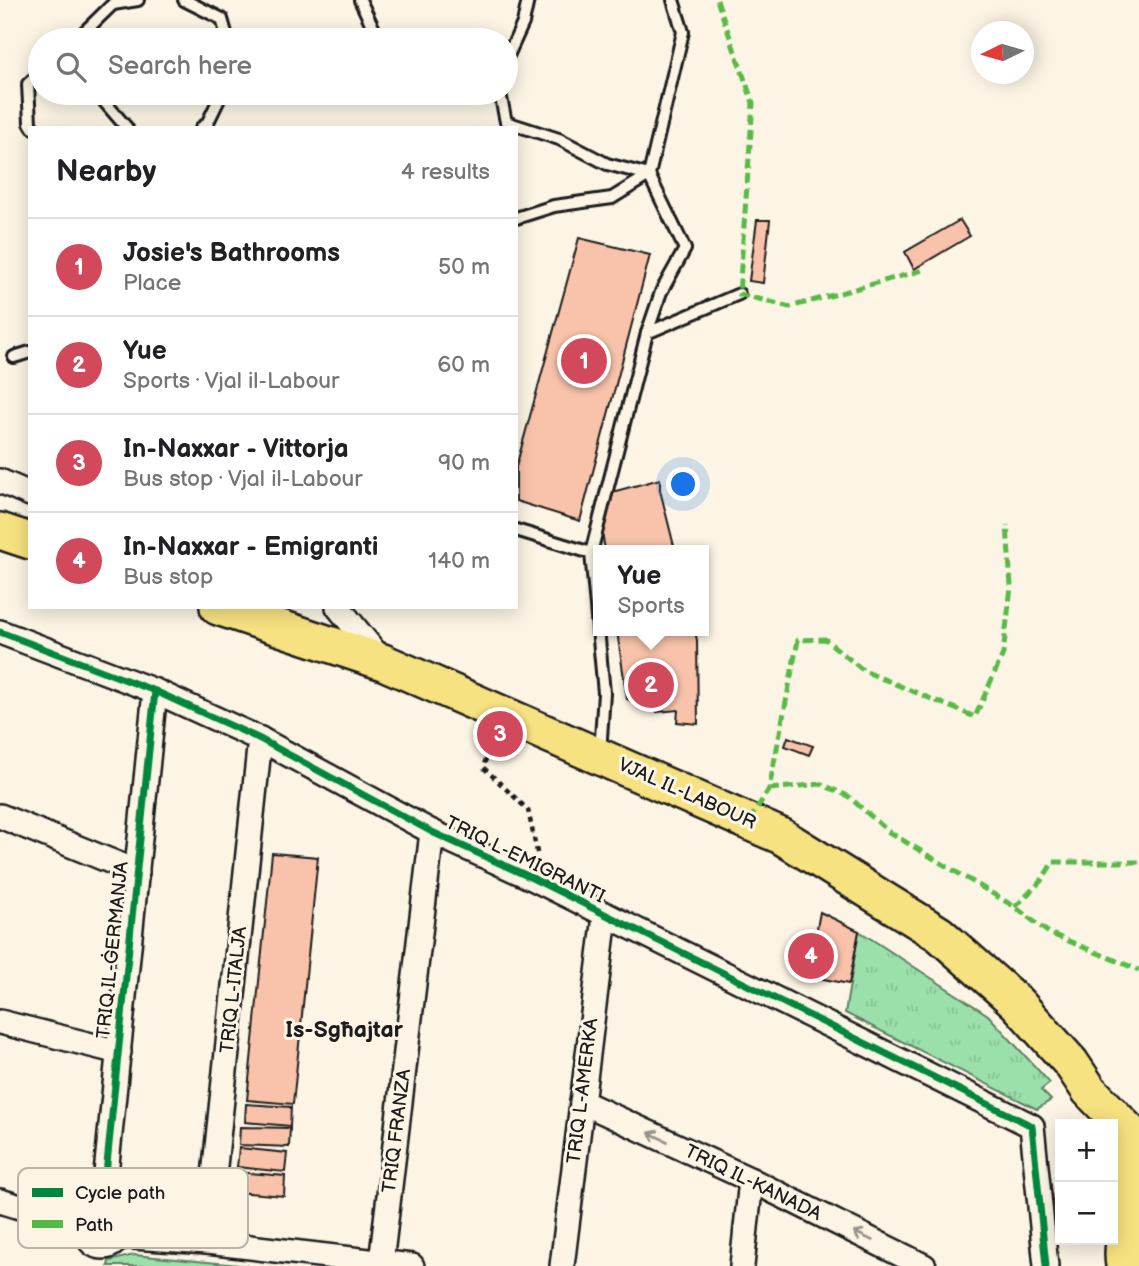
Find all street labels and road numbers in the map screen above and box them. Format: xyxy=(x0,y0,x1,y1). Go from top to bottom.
street label: VJAL IL-LABOUR xyxy=(615,753,759,835)
street label: TRIQ L-EMIGRANTI xyxy=(442,811,609,909)
street label: TRIQ IL-ĠERMANJA xyxy=(92,860,134,1040)
street label: TRIQ L-ITALJA xyxy=(216,925,252,1054)
street label: TRIQ L-AMERKA xyxy=(563,1017,603,1165)
street label: TRIQ FRANZA xyxy=(378,1067,416,1194)
street label: TRIQ IL-KANADA xyxy=(681,1140,825,1226)

